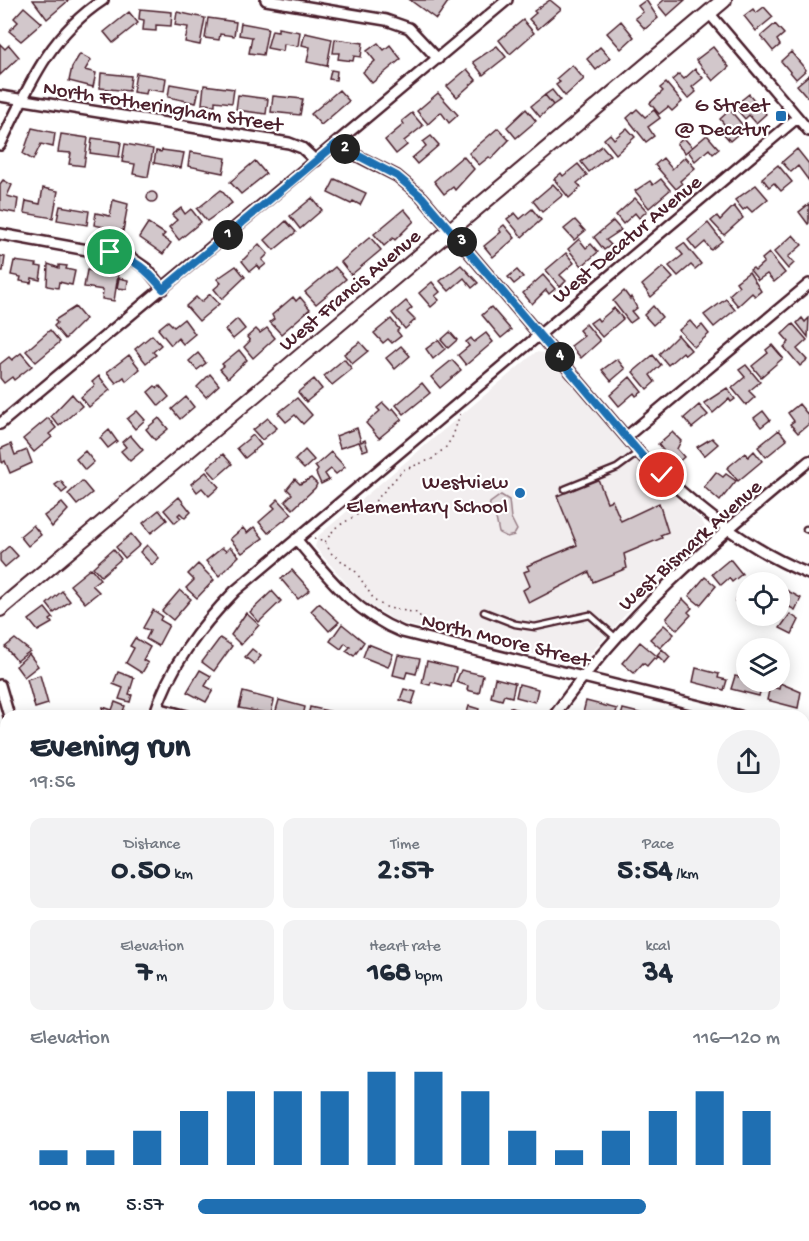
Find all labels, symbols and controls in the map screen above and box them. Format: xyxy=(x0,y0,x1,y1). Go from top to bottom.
street label: North Fotheringham Street xyxy=(41,77,286,140)
place label: G Street @ Decatur xyxy=(674,95,771,144)
marker: G Street @ Decatur xyxy=(774,109,788,123)
pin: 2 xyxy=(330,134,360,164)
text: 2 xyxy=(341,139,349,158)
street label: West Decatur Avenue xyxy=(548,170,709,310)
pin: 1 xyxy=(213,220,243,250)
street label: West Francis Avenue xyxy=(275,224,428,358)
text: 1 xyxy=(225,225,231,244)
pin xyxy=(84,226,135,277)
pin: 3 xyxy=(447,227,477,257)
text: 3 xyxy=(458,232,466,251)
icon: arrive xyxy=(93,235,126,268)
pin: 4 xyxy=(545,342,575,372)
text: 4 xyxy=(556,347,564,366)
pin xyxy=(636,449,687,500)
icon: check xyxy=(645,458,678,491)
place label: Westview Elementary School xyxy=(346,472,509,521)
street label: West Bismark Avenue xyxy=(614,475,769,618)
marker: Westview Elementary School xyxy=(513,486,527,500)
map controls xyxy=(736,572,790,692)
button: locate xyxy=(736,572,790,626)
street label: North Moore Street xyxy=(418,609,594,676)
button: layers xyxy=(736,638,790,692)
text: Evening run xyxy=(30,730,190,768)
button: share xyxy=(717,730,780,793)
text: 19:56 xyxy=(30,772,75,795)
text: Distance xyxy=(124,836,180,855)
text: Time xyxy=(390,836,420,855)
text: Pace xyxy=(642,836,674,855)
text: 0.50 xyxy=(111,855,171,890)
text: 2:57 xyxy=(377,855,433,890)
text: 5:54 xyxy=(617,855,673,890)
text: km xyxy=(171,866,193,885)
text: /km xyxy=(673,866,699,885)
text: Elevation xyxy=(120,938,184,957)
text: Heart rate xyxy=(369,938,441,957)
text: kcal xyxy=(646,938,670,957)
text: 7 xyxy=(137,957,152,992)
text: 168 xyxy=(367,957,411,992)
text: 34 xyxy=(643,957,673,992)
text: m xyxy=(152,968,167,987)
text: bpm xyxy=(411,968,443,987)
text: Elevation xyxy=(30,1028,110,1051)
text: 116–120 m xyxy=(693,1028,780,1051)
text: 100 m xyxy=(30,1195,80,1218)
text: 5:57 xyxy=(126,1195,164,1218)

